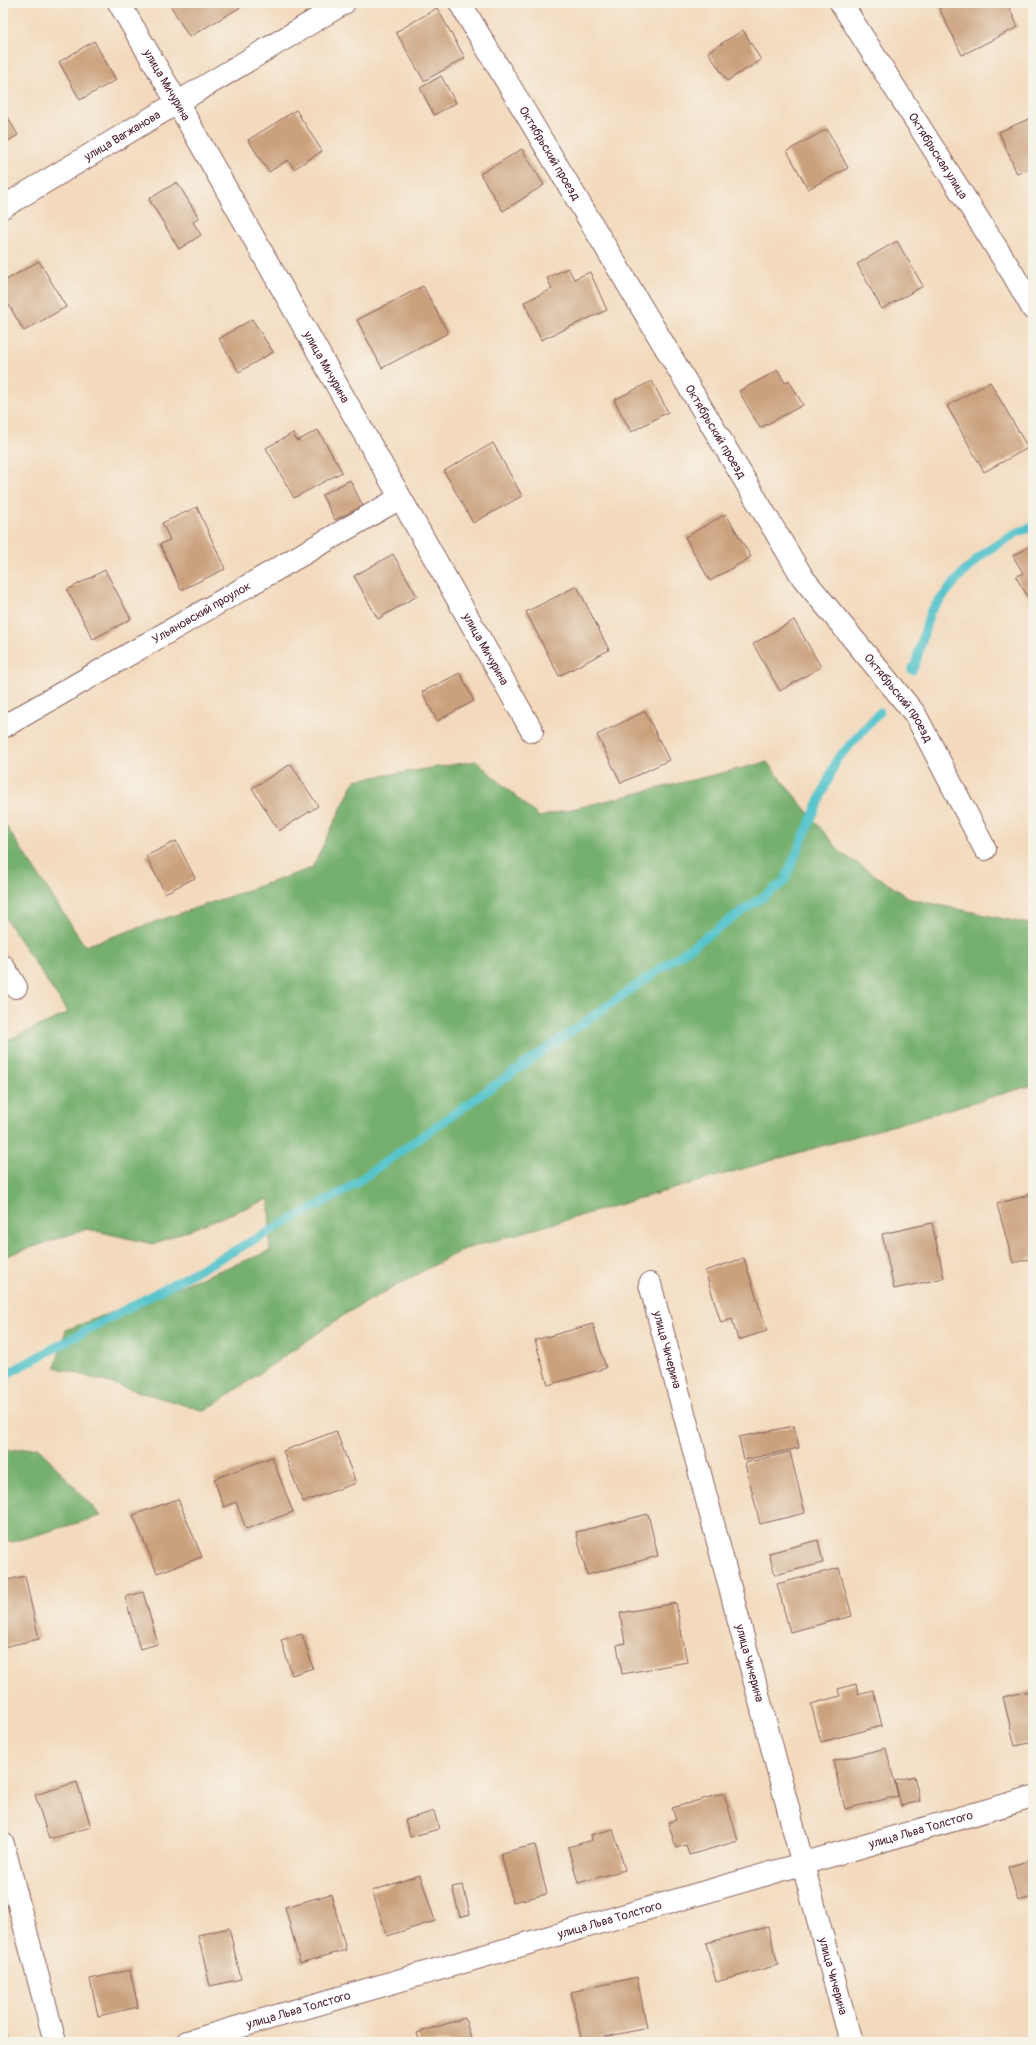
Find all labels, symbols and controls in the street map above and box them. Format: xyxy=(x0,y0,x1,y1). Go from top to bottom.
street label: улица Мичурина xyxy=(139,46,193,124)
street label: Октябрьский проезд xyxy=(515,104,583,204)
street label: улица Вагжанова xyxy=(81,107,164,165)
street label: Октябрьская улица xyxy=(905,110,971,203)
street label: улица Мичурина xyxy=(299,328,353,406)
street label: Октябрьский проезд xyxy=(681,382,749,482)
street label: Ульяновский проулок xyxy=(150,579,254,647)
street label: улица Мичурина xyxy=(459,610,512,688)
street label: Октябрьский проезд xyxy=(860,651,936,746)
street label: улица Чичерина xyxy=(649,1308,684,1391)
street label: улица Чичерина xyxy=(732,1622,767,1704)
street label: улица Льва Толстого xyxy=(866,1808,975,1852)
street label: улица Льва Толстого xyxy=(555,1898,664,1943)
street label: улица Чичерина xyxy=(815,1935,850,2017)
street label: улица Льва Толстого xyxy=(244,1988,353,2033)

